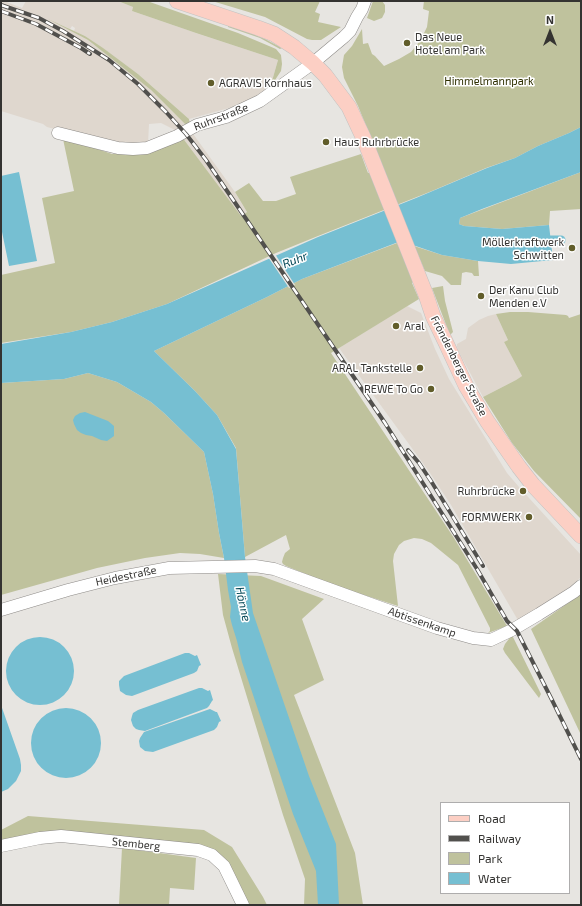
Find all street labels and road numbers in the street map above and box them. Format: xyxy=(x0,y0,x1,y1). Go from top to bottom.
street label: Ruhrstraße xyxy=(192,101,250,133)
street label: Fröndenberger Straße xyxy=(428,314,490,418)
street label: Heidestraße xyxy=(94,563,158,589)
street label: Abtissenkamp xyxy=(386,604,458,640)
street label: Stemberg xyxy=(111,835,161,853)

